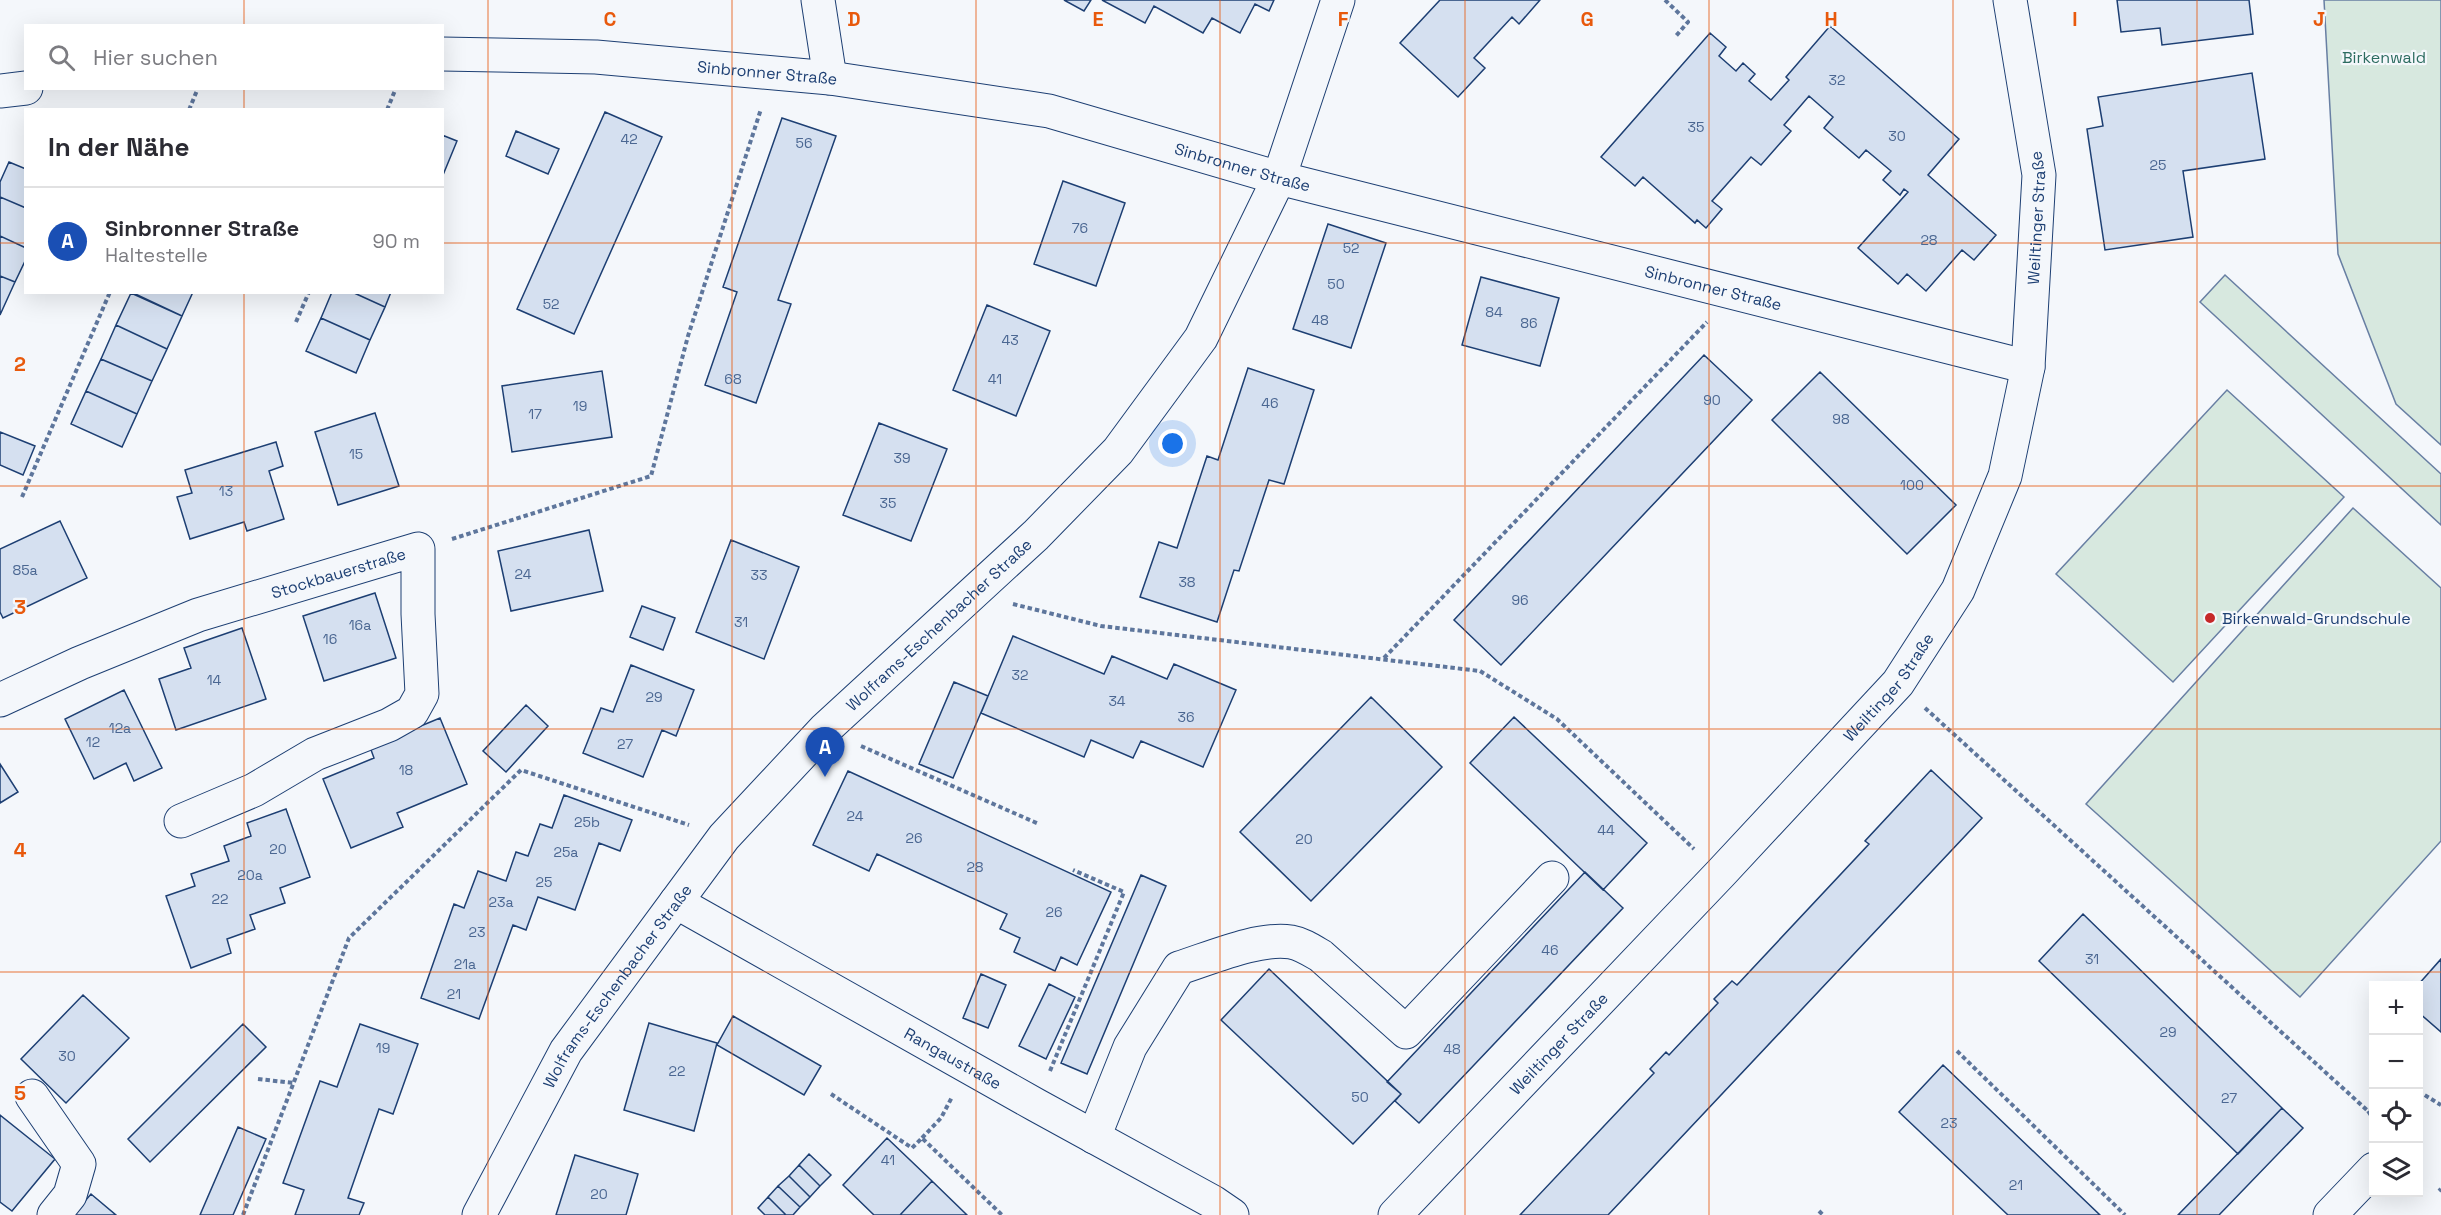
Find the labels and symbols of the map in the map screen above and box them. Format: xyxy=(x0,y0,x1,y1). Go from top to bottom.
text: C xyxy=(604,6,617,32)
text: D xyxy=(847,6,861,32)
text: E xyxy=(1092,6,1104,32)
text: F xyxy=(1338,6,1349,32)
text: G xyxy=(1580,6,1594,32)
text: H xyxy=(1824,6,1838,32)
text: I xyxy=(2072,6,2078,32)
text: J xyxy=(2313,6,2325,32)
park label: Birkenwald xyxy=(2342,47,2426,68)
street label: Sinbronner Straße xyxy=(696,56,839,90)
house number: 32 xyxy=(1829,71,1845,89)
house number: 35 xyxy=(1688,118,1704,136)
house number: 30 xyxy=(1888,127,1906,145)
house number: 42 xyxy=(620,130,638,148)
house number: 56 xyxy=(796,134,812,152)
street label: Sinbronner Straße xyxy=(1172,138,1313,197)
street label: Weiltinger Straße xyxy=(2023,149,2050,285)
house number: 25 xyxy=(2150,156,2166,174)
house number: 76 xyxy=(1072,219,1088,237)
house number: 28 xyxy=(1920,231,1938,249)
house number: 52 xyxy=(1343,239,1359,257)
street label: Sinbronner Straße xyxy=(1643,261,1784,315)
house number: 50 xyxy=(1327,275,1345,293)
house number: 52 xyxy=(543,295,559,313)
house number: 84 xyxy=(1485,303,1503,321)
house number: 48 xyxy=(1311,311,1329,329)
house number: 86 xyxy=(1520,314,1538,332)
house number: 43 xyxy=(1001,331,1019,349)
text: 2 xyxy=(14,351,26,377)
house number: 68 xyxy=(724,370,742,388)
house number: 41 xyxy=(988,370,1002,388)
house number: 90 xyxy=(1703,391,1721,409)
house number: 46 xyxy=(1261,394,1279,412)
house number: 19 xyxy=(573,397,587,415)
house number: 17 xyxy=(528,405,542,423)
house number: 98 xyxy=(1832,410,1850,428)
your location xyxy=(1158,429,1187,458)
house number: 15 xyxy=(349,445,363,463)
house number: 39 xyxy=(893,449,911,467)
house number: 100 xyxy=(1900,476,1924,494)
house number: 13 xyxy=(219,482,233,500)
house number: 35 xyxy=(880,494,896,512)
street label: Wolframs-Eschenbacher Straße xyxy=(842,534,1036,716)
street label: Stockbauerstraße xyxy=(269,543,408,604)
house number: 85a xyxy=(12,561,38,579)
house number: 24 xyxy=(515,565,532,583)
house number: 33 xyxy=(751,566,767,584)
house number: 38 xyxy=(1178,573,1196,591)
house number: 96 xyxy=(1511,591,1529,609)
text: 3 xyxy=(14,594,26,620)
place label: Birkenwald-Grundschule xyxy=(2222,608,2411,629)
marker: Birkenwald-Grundschule xyxy=(2203,611,2217,625)
house number: 31 xyxy=(734,613,748,631)
house number: 16a xyxy=(349,616,371,634)
street label: Weiltinger Straße xyxy=(1839,629,1939,746)
house number: 16 xyxy=(323,630,337,648)
house number: 32 xyxy=(1012,666,1028,684)
house number: 14 xyxy=(207,671,222,689)
house number: 29 xyxy=(646,688,662,706)
house number: 34 xyxy=(1108,692,1126,710)
house number: 36 xyxy=(1177,708,1195,726)
house number: 12a xyxy=(109,719,131,737)
pin: A xyxy=(806,728,844,777)
house number: 12 xyxy=(86,733,100,751)
house number: 27 xyxy=(617,735,633,753)
house number: 18 xyxy=(399,761,414,779)
house number: 24 xyxy=(847,807,864,825)
house number: 25b xyxy=(574,813,600,831)
house number: 44 xyxy=(1597,821,1615,839)
house number: 26 xyxy=(905,829,923,847)
house number: 20 xyxy=(1295,830,1313,848)
text: 4 xyxy=(14,837,27,863)
house number: 20 xyxy=(269,840,287,858)
house number: 25a xyxy=(554,843,578,861)
house number: 28 xyxy=(966,858,984,876)
house number: 20a xyxy=(237,866,263,884)
house number: 25 xyxy=(536,873,552,891)
street label: Wolframs-Eschenbacher Straße xyxy=(538,880,697,1092)
house number: 22 xyxy=(212,890,228,908)
house number: 23a xyxy=(489,893,513,911)
house number: 26 xyxy=(1045,903,1063,921)
house number: 23 xyxy=(469,923,485,941)
house number: 46 xyxy=(1541,941,1559,959)
house number: 31 xyxy=(2085,950,2099,968)
house number: 21a xyxy=(454,955,476,973)
house number: 21 xyxy=(447,985,461,1003)
street label: Weiltinger Straße xyxy=(1505,988,1613,1099)
street label: Rangaustraße xyxy=(900,1023,1005,1094)
house number: 29 xyxy=(2160,1023,2176,1041)
house number: 19 xyxy=(376,1039,390,1057)
house number: 48 xyxy=(1443,1040,1461,1058)
house number: 30 xyxy=(58,1047,76,1065)
house number: 22 xyxy=(669,1062,685,1080)
text: 5 xyxy=(14,1080,26,1106)
house number: 50 xyxy=(1351,1088,1369,1106)
house number: 27 xyxy=(2221,1089,2237,1107)
house number: 23 xyxy=(1941,1114,1957,1132)
house number: 41 xyxy=(881,1151,895,1169)
house number: 21 xyxy=(2009,1176,2023,1194)
house number: 20 xyxy=(590,1185,608,1203)

